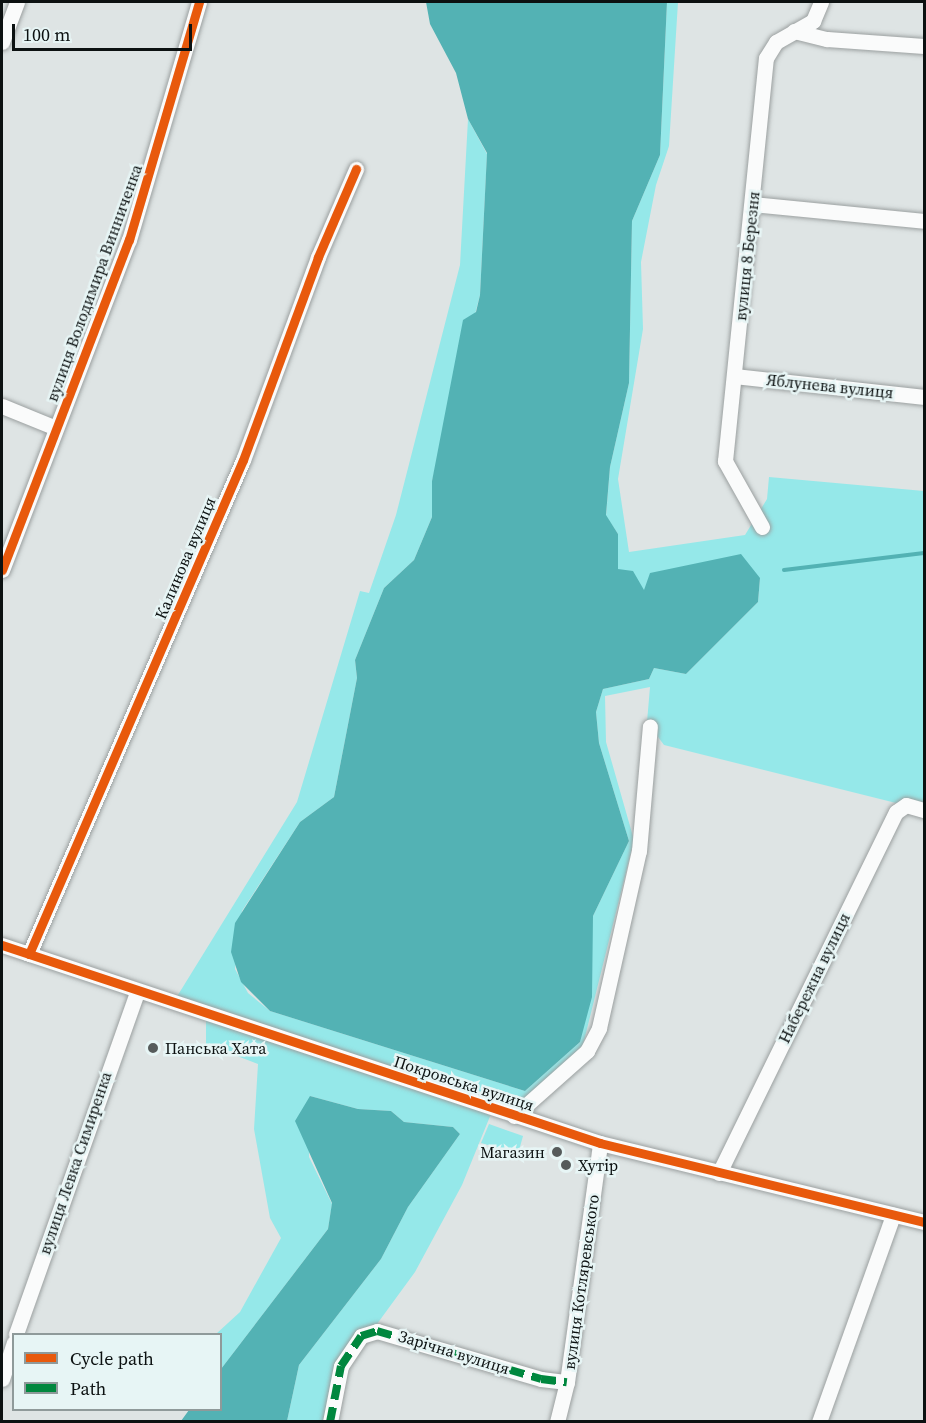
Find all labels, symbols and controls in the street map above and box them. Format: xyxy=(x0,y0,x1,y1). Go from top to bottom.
scale bar xyxy=(15,12,195,50)
text: 100 m xyxy=(23,22,70,47)
street label: вулиця Володимира Винниченка xyxy=(42,162,146,404)
street label: вулиця 8 Березня xyxy=(731,190,763,322)
street label: Яблунева вулиця xyxy=(766,370,894,402)
street label: Калинова вулиця xyxy=(151,494,219,622)
street label: Набережна вулиця xyxy=(774,910,854,1046)
place label: Панська Хата xyxy=(165,1038,266,1058)
marker: Панська Хата xyxy=(146,1041,160,1055)
street label: Покровська вулиця xyxy=(392,1051,536,1115)
street label: вулиця Левка Симиренка xyxy=(35,1069,115,1257)
place label: Магазин xyxy=(480,1142,545,1162)
marker: Магазин xyxy=(550,1145,564,1159)
place label: Хутір xyxy=(578,1155,618,1175)
marker: Хутір xyxy=(559,1158,573,1172)
street label: вулиця Котляревського xyxy=(559,1193,603,1371)
street label: Зарічна вулиця xyxy=(396,1326,512,1378)
legend xyxy=(12,1333,222,1411)
text: Cycle path xyxy=(70,1346,154,1371)
text: Path xyxy=(70,1376,106,1401)

